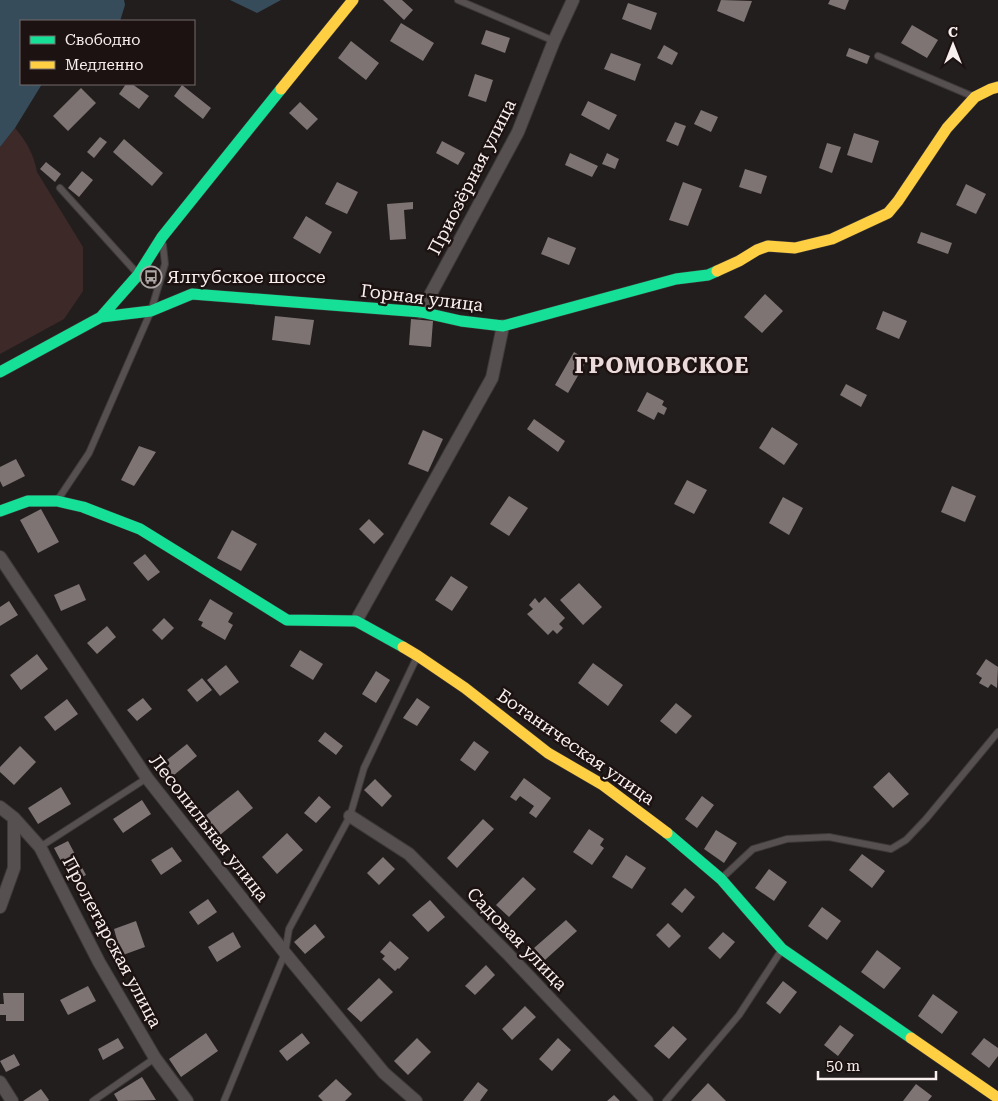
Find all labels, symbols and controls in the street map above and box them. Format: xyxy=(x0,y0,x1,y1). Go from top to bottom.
legend xyxy=(20,20,195,85)
north arrow xyxy=(928,20,978,70)
text: С xyxy=(948,24,958,40)
text: Свободно xyxy=(65,31,140,49)
text: Медленно xyxy=(65,56,144,74)
street label: Приозёрная улица xyxy=(423,95,520,258)
bus stop icon: Ялгубское шоссе xyxy=(139,265,163,289)
place label: Ялгубское шоссе xyxy=(167,266,326,287)
street label: Горная улица xyxy=(360,280,485,315)
district label: ГРОМОВСКОЕ xyxy=(574,353,750,378)
street label: Ботаническая улица xyxy=(494,684,659,809)
street label: Лесопильная улица xyxy=(145,750,274,906)
street label: Пролетарская улица xyxy=(58,853,167,1031)
street label: Садовая улица xyxy=(463,883,572,995)
scale bar xyxy=(818,1048,936,1080)
text: 50 m xyxy=(826,1057,861,1075)

